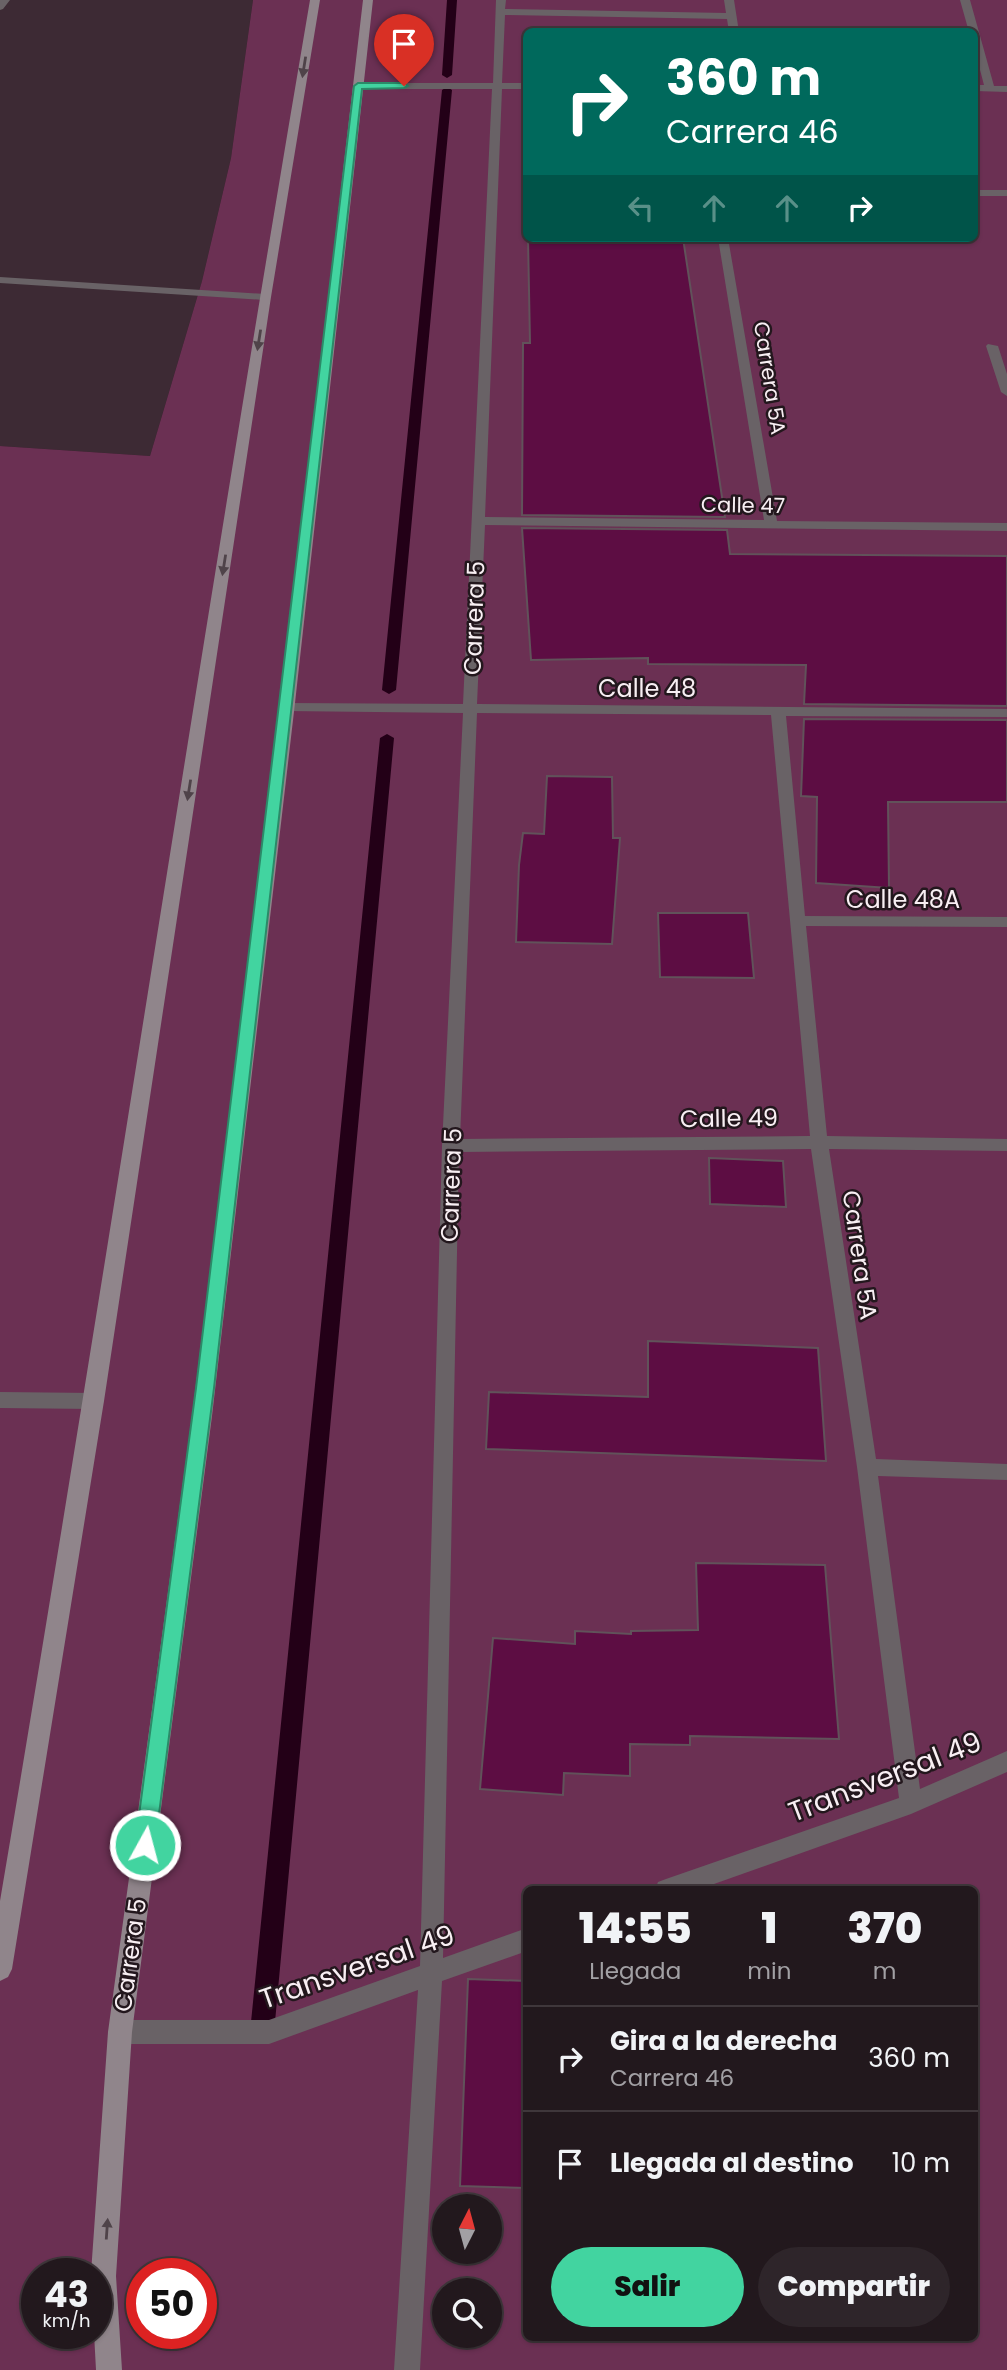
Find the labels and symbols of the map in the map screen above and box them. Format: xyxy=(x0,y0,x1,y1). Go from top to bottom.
pin xyxy=(374,14,434,86)
one-way arrow xyxy=(298,56,309,78)
street label: Carrera 5A xyxy=(747,319,793,437)
one-way arrow xyxy=(253,329,264,351)
street label: Calle 47 xyxy=(701,490,785,520)
one-way arrow xyxy=(218,554,229,576)
street label: Carrera 5 xyxy=(456,560,492,676)
street label: Calle 48 xyxy=(598,672,696,705)
one-way arrow xyxy=(183,779,194,801)
street label: Calle 48A xyxy=(846,883,960,916)
street label: Calle 49 xyxy=(680,1101,778,1135)
street label: Carrera 5 xyxy=(433,1127,469,1243)
street label: Carrera 5A xyxy=(835,1188,885,1322)
street label: Transversal 49 xyxy=(783,1722,987,1832)
position arrow xyxy=(108,1808,182,1882)
street label: Carrera 5 xyxy=(106,1896,154,2014)
street label: Transversal 49 xyxy=(254,1915,460,2019)
north arrow xyxy=(432,2194,502,2264)
one-way arrow xyxy=(101,2217,112,2239)
speed limit sign: 50 xyxy=(126,2258,217,2349)

